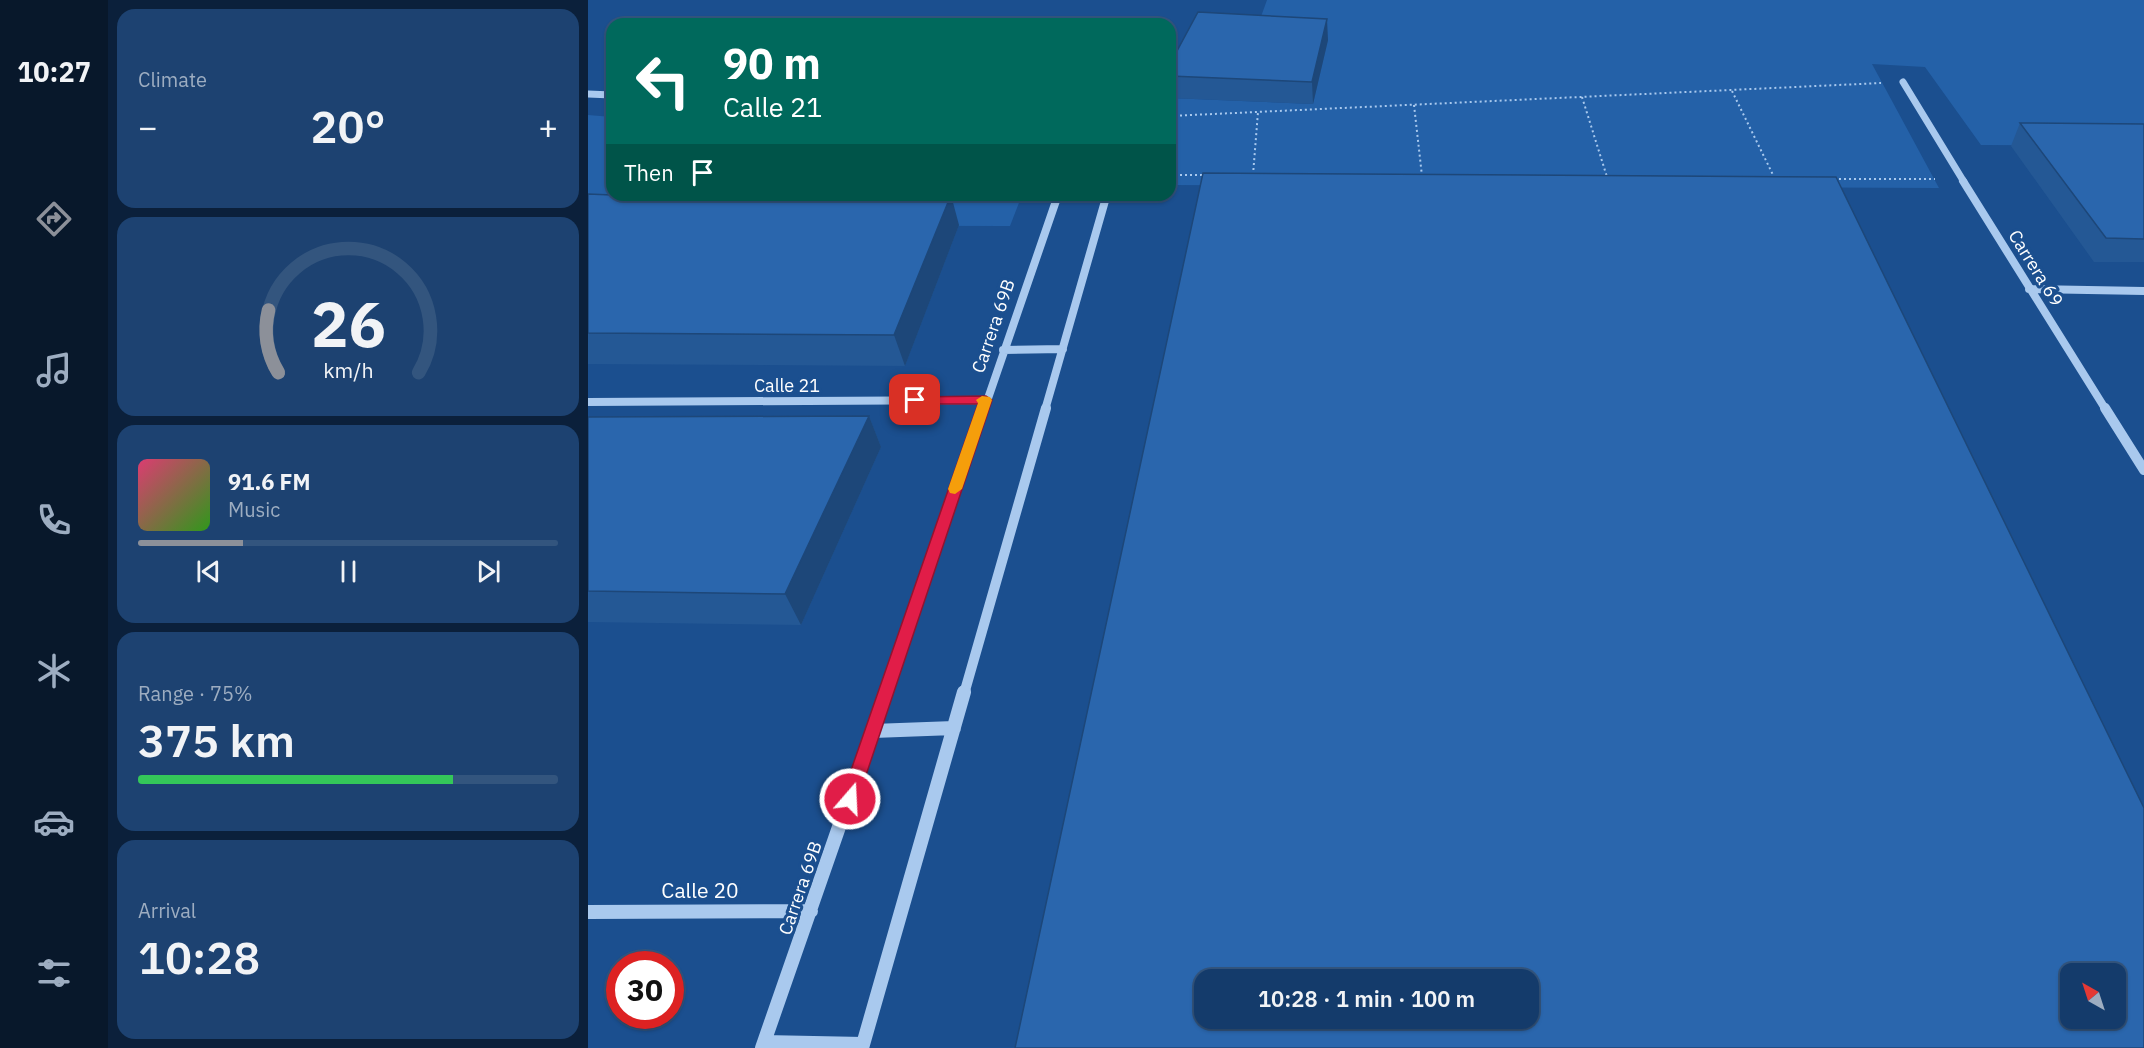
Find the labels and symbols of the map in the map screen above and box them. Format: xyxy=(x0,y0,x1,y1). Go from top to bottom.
street label: Carrera 69 xyxy=(2004,226,2068,310)
street label: Carrera 69B xyxy=(966,276,1020,376)
street label: Calle 21 xyxy=(754,374,820,397)
pin xyxy=(889,374,940,425)
position arrow xyxy=(818,767,882,831)
street label: Carrera 69B xyxy=(773,838,827,938)
street label: Calle 20 xyxy=(661,876,739,904)
speed limit sign: 30 xyxy=(606,951,684,1029)
north arrow xyxy=(2060,963,2126,1029)

